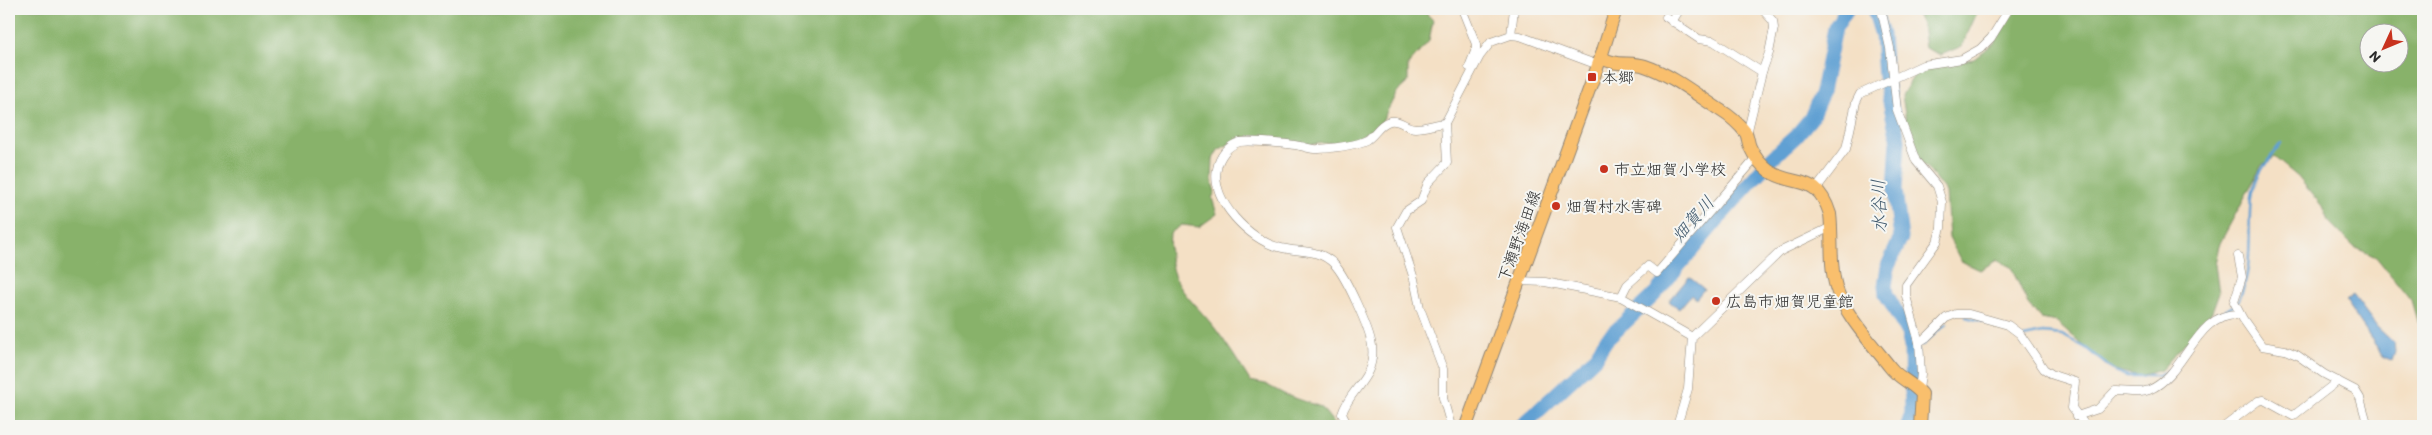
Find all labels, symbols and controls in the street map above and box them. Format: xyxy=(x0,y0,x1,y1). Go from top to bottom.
north arrow xyxy=(2360,22,2410,72)
text: N xyxy=(2366,47,2384,66)
place label: 本郷 xyxy=(1602,68,1634,87)
marker: 本郷 xyxy=(1586,71,1598,83)
place label: 市立畑賀小学校 xyxy=(1614,160,1726,179)
marker: 市立畑賀小学校 xyxy=(1598,163,1610,175)
water label: 水谷川 xyxy=(1867,179,1891,233)
street label: 下瀬野海田線 xyxy=(1494,188,1544,284)
water label: 畑賀川 xyxy=(1667,191,1719,247)
place label: 畑賀村水害碑 xyxy=(1566,197,1662,216)
marker: 畑賀村水害碑 xyxy=(1550,200,1562,212)
place label: 広島市畑賀児童館 xyxy=(1726,292,1854,311)
marker: 広島市畑賀児童館 xyxy=(1710,295,1722,307)

